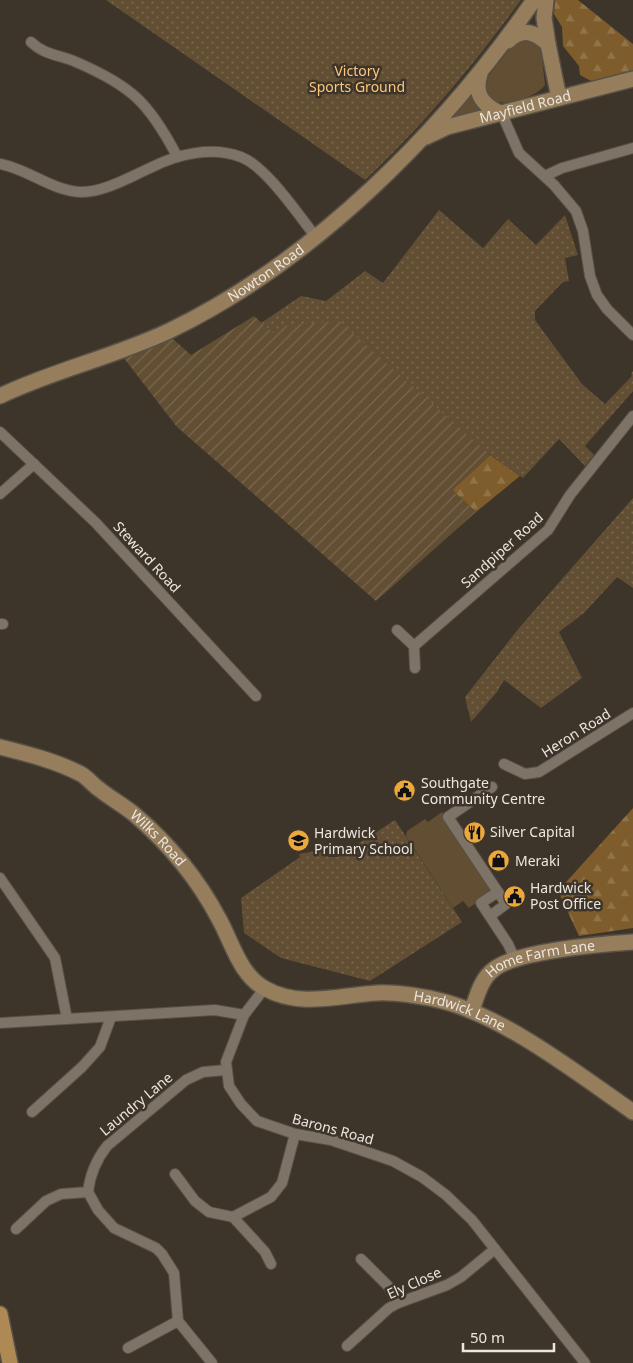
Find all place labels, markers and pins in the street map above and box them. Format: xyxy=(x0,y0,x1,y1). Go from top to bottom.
place label: Southgate Community Centre xyxy=(421,773,545,808)
public building icon: Southgate Community Centre xyxy=(393,779,417,803)
restaurant icon: Silver Capital xyxy=(462,820,486,844)
place label: Silver Capital xyxy=(490,822,575,841)
place label: Hardwick Primary School xyxy=(314,823,413,858)
school or university icon: Hardwick Primary School xyxy=(286,829,310,853)
shop icon: Meraki xyxy=(487,849,511,873)
place label: Meraki xyxy=(515,851,560,870)
place label: Hardwick Post Office xyxy=(530,878,601,913)
public building icon: Hardwick Post Office xyxy=(502,884,526,908)

